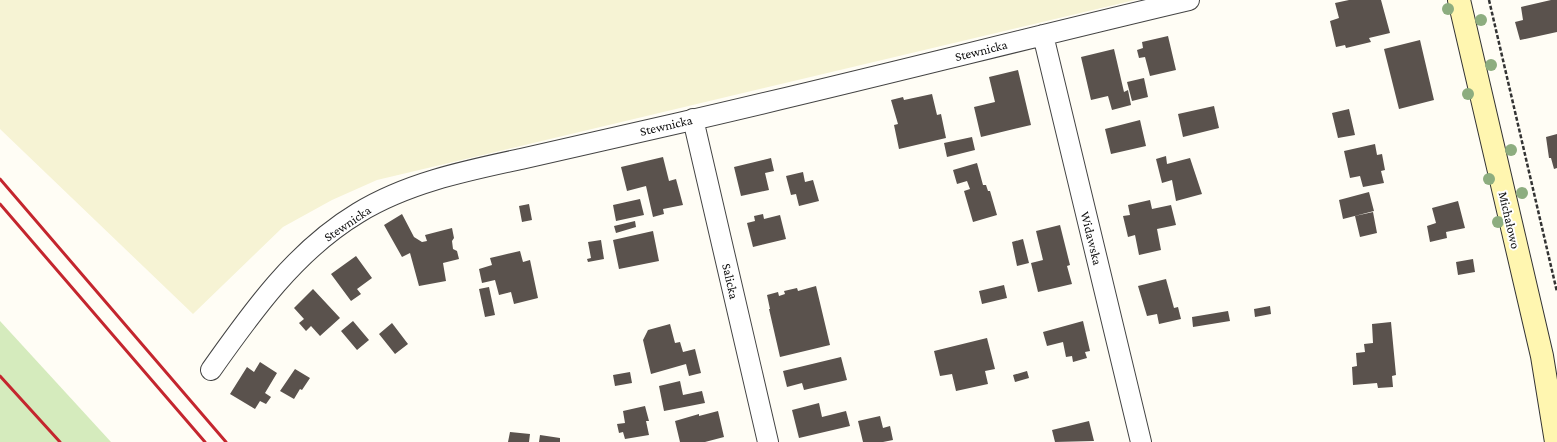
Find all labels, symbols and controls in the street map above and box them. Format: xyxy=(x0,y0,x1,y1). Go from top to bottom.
street label: Stewnicka xyxy=(953,37,1009,64)
street label: Stewnicka xyxy=(638,112,694,139)
street label: Michałowo xyxy=(1496,190,1523,250)
street label: Stewnicka xyxy=(321,202,374,245)
street label: Widawska xyxy=(1078,210,1105,266)
street label: Salicka xyxy=(719,262,742,301)

